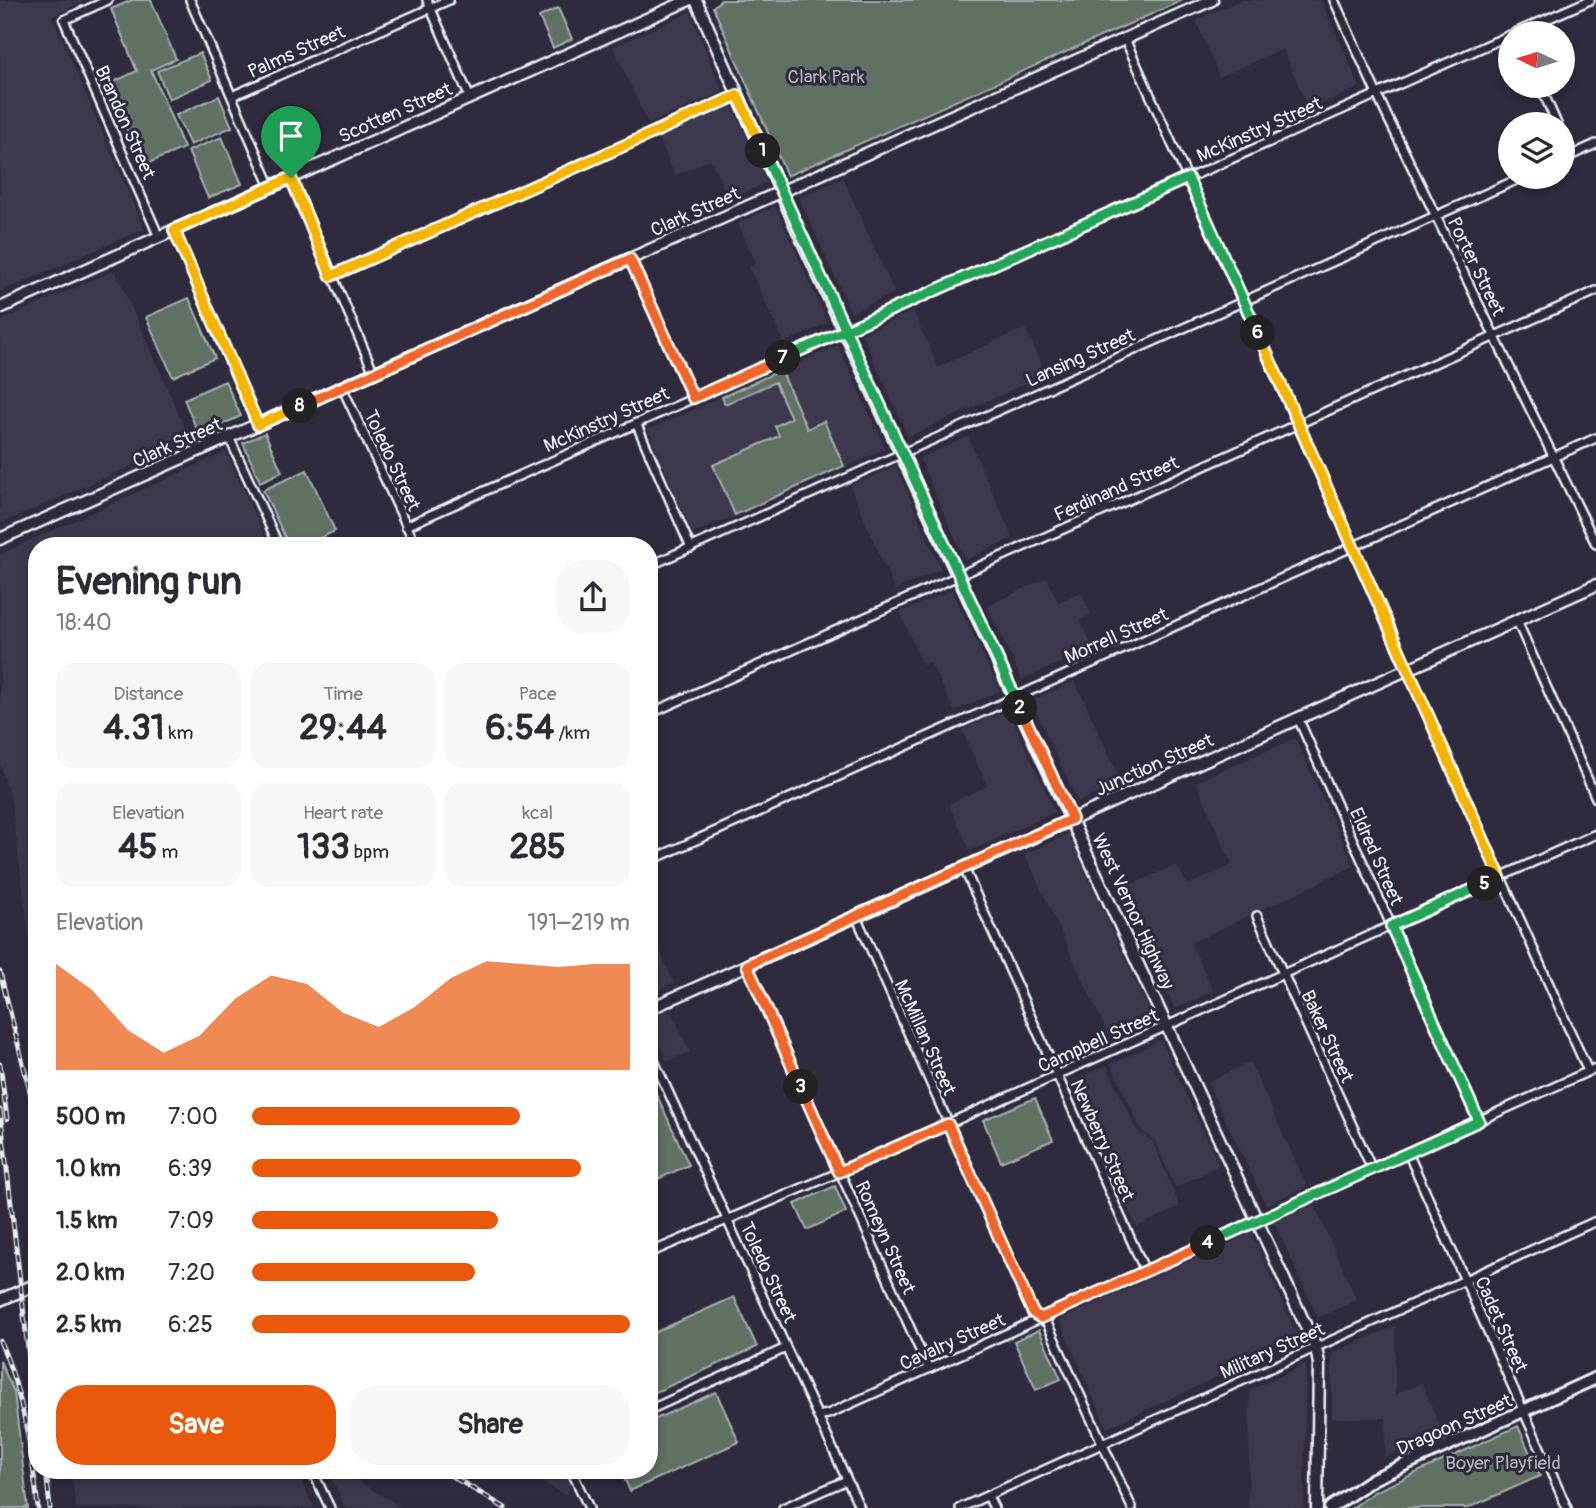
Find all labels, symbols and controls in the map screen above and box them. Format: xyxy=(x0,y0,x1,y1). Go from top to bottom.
street label: Palms Street xyxy=(244,20,349,84)
north arrow xyxy=(1498,21,1575,98)
map controls xyxy=(1498,21,1575,189)
street label: Brandon Street xyxy=(89,62,161,183)
park label: Clark Park xyxy=(787,65,865,89)
street label: Scotten Street xyxy=(335,77,456,149)
street label: McKinstry Street xyxy=(1193,91,1326,168)
pin xyxy=(261,106,321,178)
button: layers xyxy=(1498,112,1575,189)
icon: arrive xyxy=(272,117,310,155)
pin: 1 xyxy=(746,134,780,168)
text: 1 xyxy=(759,138,766,162)
street label: Clark Street xyxy=(647,181,744,242)
street label: Porter Street xyxy=(1442,213,1510,320)
pin: 6 xyxy=(1240,316,1276,350)
text: 6 xyxy=(1252,320,1263,344)
street label: Lansing Street xyxy=(1022,323,1139,393)
pin: 7 xyxy=(766,340,800,376)
text: 7 xyxy=(777,345,788,369)
street label: McKinstry Street xyxy=(540,381,673,458)
pin: 8 xyxy=(282,388,318,424)
text: 8 xyxy=(295,393,304,417)
street label: Toledo Street xyxy=(358,406,426,515)
street label: Clark Street xyxy=(129,412,226,473)
street label: Ferdinand Street xyxy=(1050,451,1183,527)
text: Evening run xyxy=(56,558,242,606)
button: share xyxy=(556,560,630,634)
street label: Morrell Street xyxy=(1061,602,1172,669)
text: 18:40 xyxy=(56,608,112,637)
text: Distance xyxy=(114,682,183,706)
text: Time xyxy=(323,682,363,706)
text: Pace xyxy=(519,682,556,706)
pin: 2 xyxy=(1002,690,1038,726)
text: 2 xyxy=(1014,695,1025,719)
text: 4.31 xyxy=(103,706,164,750)
text: 29:44 xyxy=(299,706,387,750)
text: 6:54 xyxy=(485,706,554,750)
text: km xyxy=(164,721,193,745)
text: /km xyxy=(554,721,590,745)
street label: Junction Street xyxy=(1092,728,1217,802)
text: Elevation xyxy=(112,801,185,825)
text: Heart rate xyxy=(303,801,383,825)
text: kcal xyxy=(522,801,553,825)
street label: Eldred Street xyxy=(1344,804,1408,909)
text: 45 xyxy=(118,825,157,869)
text: 133 xyxy=(297,825,350,869)
text: 285 xyxy=(510,825,566,869)
street label: West Vernor Highway xyxy=(1086,830,1180,993)
text: m xyxy=(157,840,178,864)
text: bpm xyxy=(350,840,389,864)
pin: 5 xyxy=(1468,866,1502,902)
text: 5 xyxy=(1479,871,1490,895)
text: Elevation xyxy=(56,908,144,937)
text: 191–219 m xyxy=(528,908,630,937)
street label: McMillan Street xyxy=(889,976,961,1099)
street label: Baker Street xyxy=(1295,986,1359,1087)
street label: Campbell Street xyxy=(1034,1003,1163,1078)
pin: 3 xyxy=(784,1070,818,1104)
text: 3 xyxy=(795,1074,806,1098)
street label: Newberry Street xyxy=(1064,1076,1140,1205)
text: 500 m xyxy=(56,1102,125,1131)
text: 7:00 xyxy=(168,1102,218,1131)
text: 1.0 km xyxy=(56,1154,121,1183)
text: 6:39 xyxy=(168,1154,212,1183)
street label: Romeyn Street xyxy=(849,1177,921,1298)
text: 1.5 km xyxy=(56,1206,118,1235)
text: 7:09 xyxy=(168,1206,214,1235)
street label: Toledo Street xyxy=(734,1218,802,1327)
pin: 4 xyxy=(1190,1226,1226,1260)
text: 4 xyxy=(1202,1230,1213,1254)
text: 2.0 km xyxy=(56,1258,125,1287)
text: 7:20 xyxy=(168,1258,215,1287)
street label: Cadet Street xyxy=(1469,1273,1533,1377)
street label: Cavalry Street xyxy=(896,1308,1009,1376)
text: 2.5 km xyxy=(56,1310,121,1339)
text: 6:25 xyxy=(168,1310,213,1339)
street label: Military Street xyxy=(1216,1317,1329,1385)
button: Save xyxy=(56,1385,336,1465)
button: Share xyxy=(350,1385,630,1465)
street label: Dragoon Street xyxy=(1393,1389,1516,1461)
park label: Boyer Playfield xyxy=(1445,1451,1561,1475)

